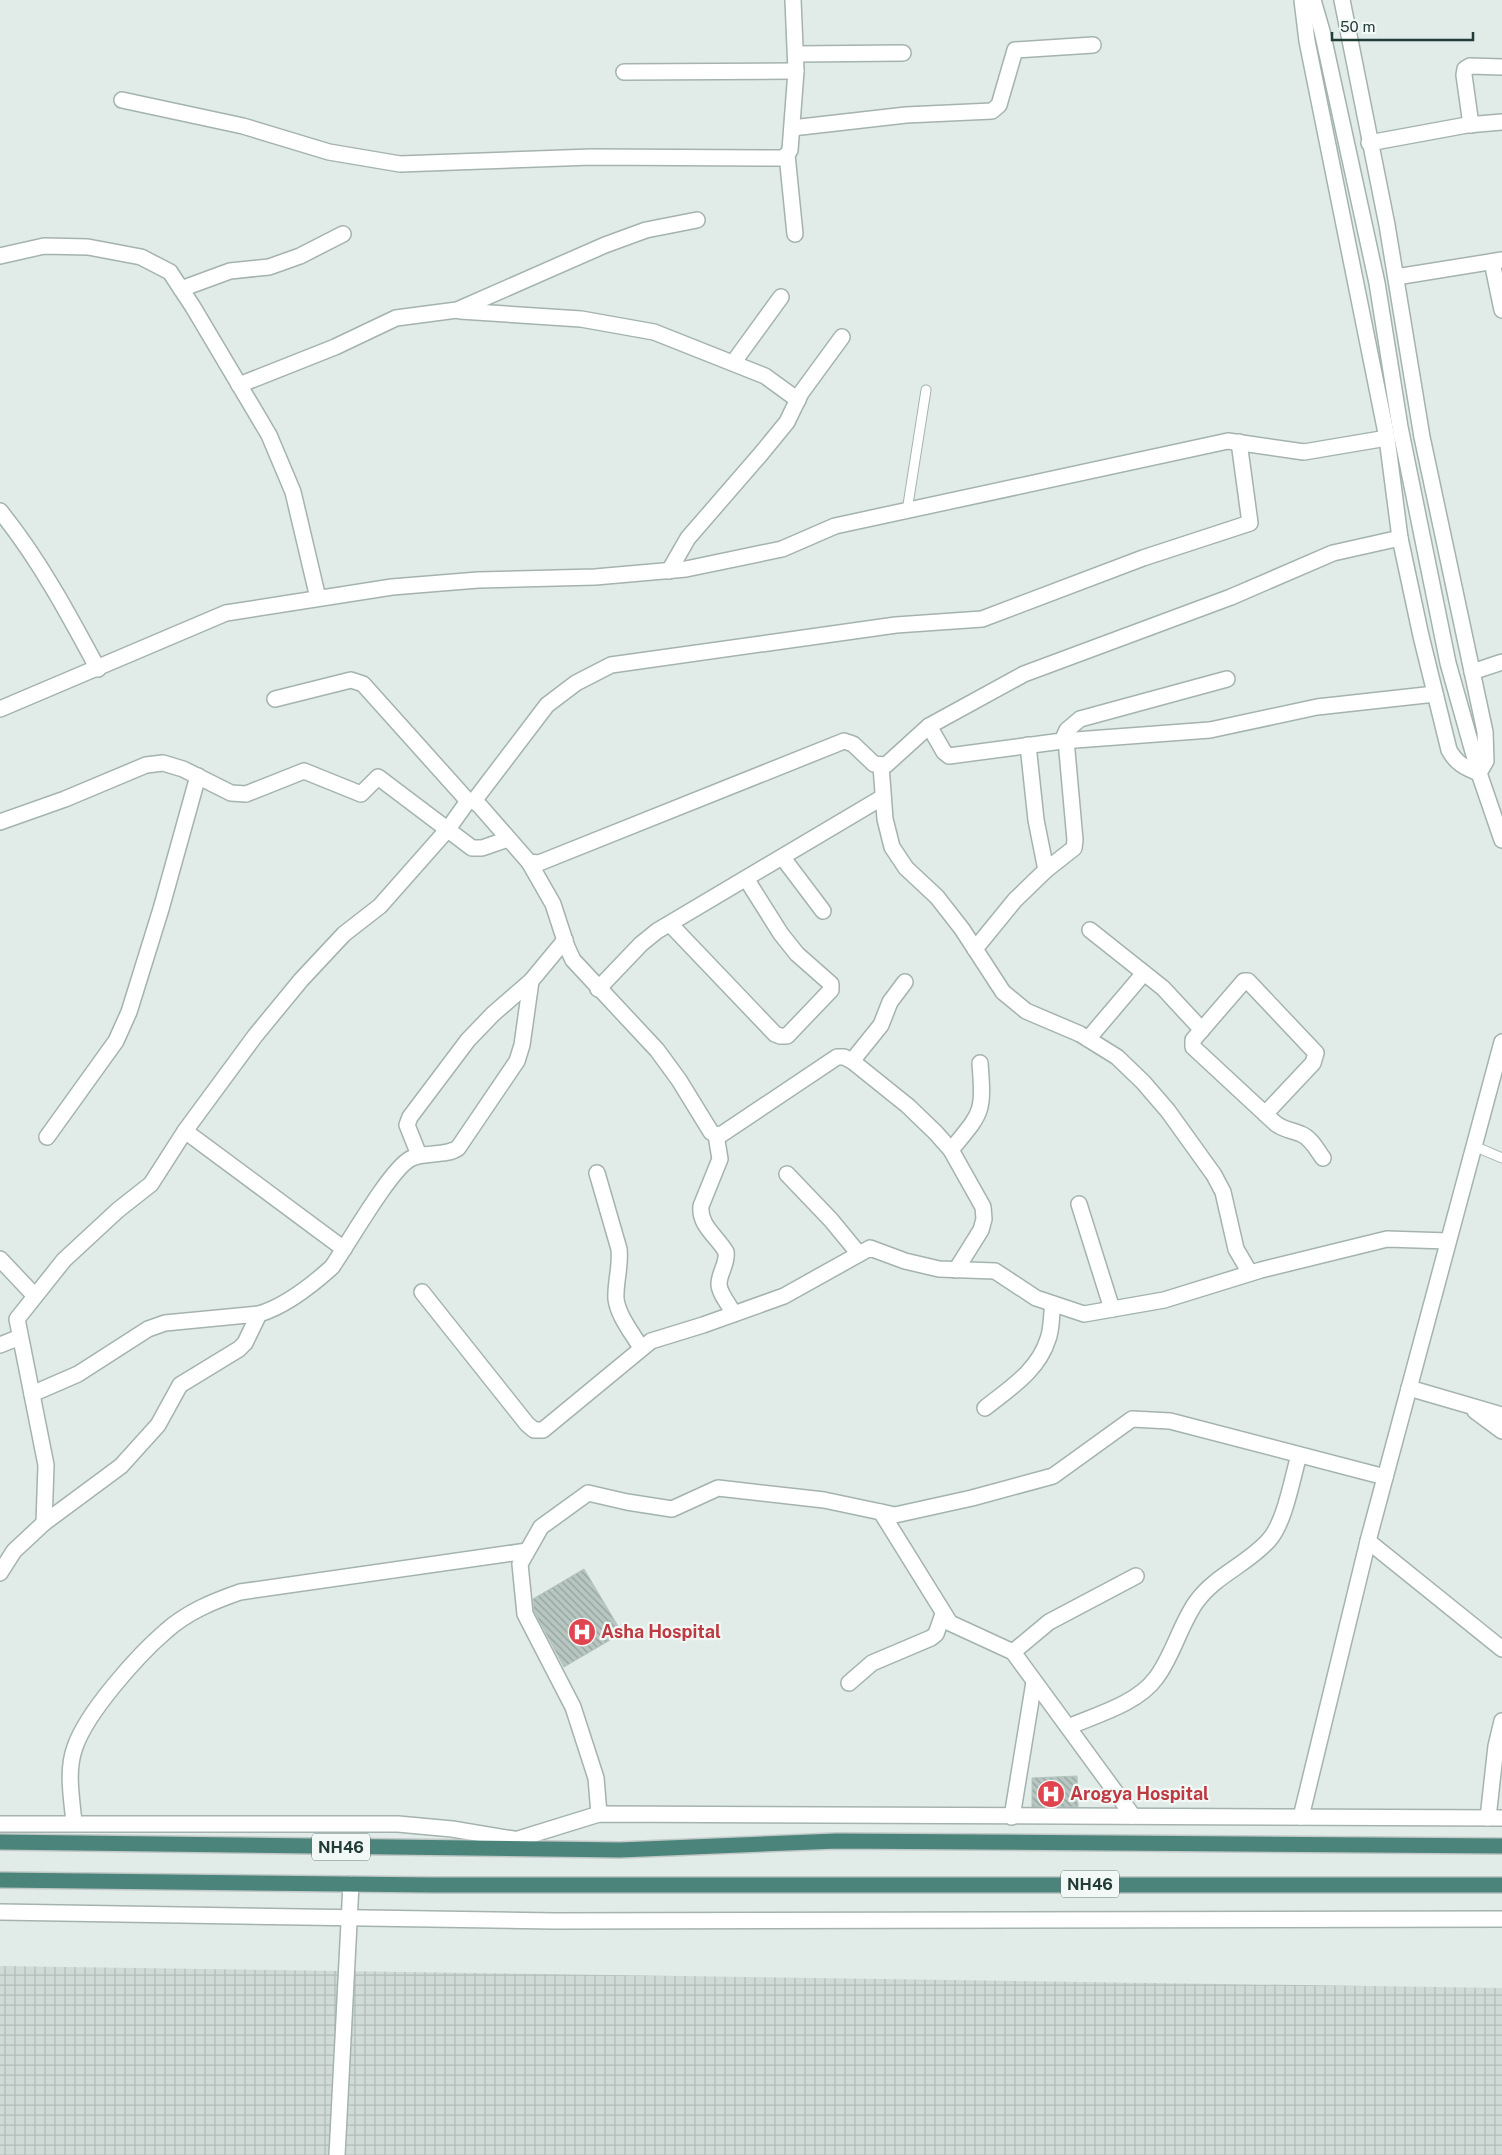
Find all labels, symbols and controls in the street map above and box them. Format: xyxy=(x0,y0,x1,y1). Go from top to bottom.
scale bar xyxy=(1332,10,1473,42)
text: 50 m xyxy=(1340,18,1375,35)
hospital icon: Asha Hospital xyxy=(567,1617,597,1647)
place label: Asha Hospital xyxy=(601,1621,721,1642)
hospital icon: Arogya Hospital xyxy=(1036,1779,1066,1809)
place label: Arogya Hospital xyxy=(1070,1783,1209,1804)
road number: NH46 xyxy=(312,1834,370,1860)
road number: NH46 xyxy=(1061,1870,1119,1898)

